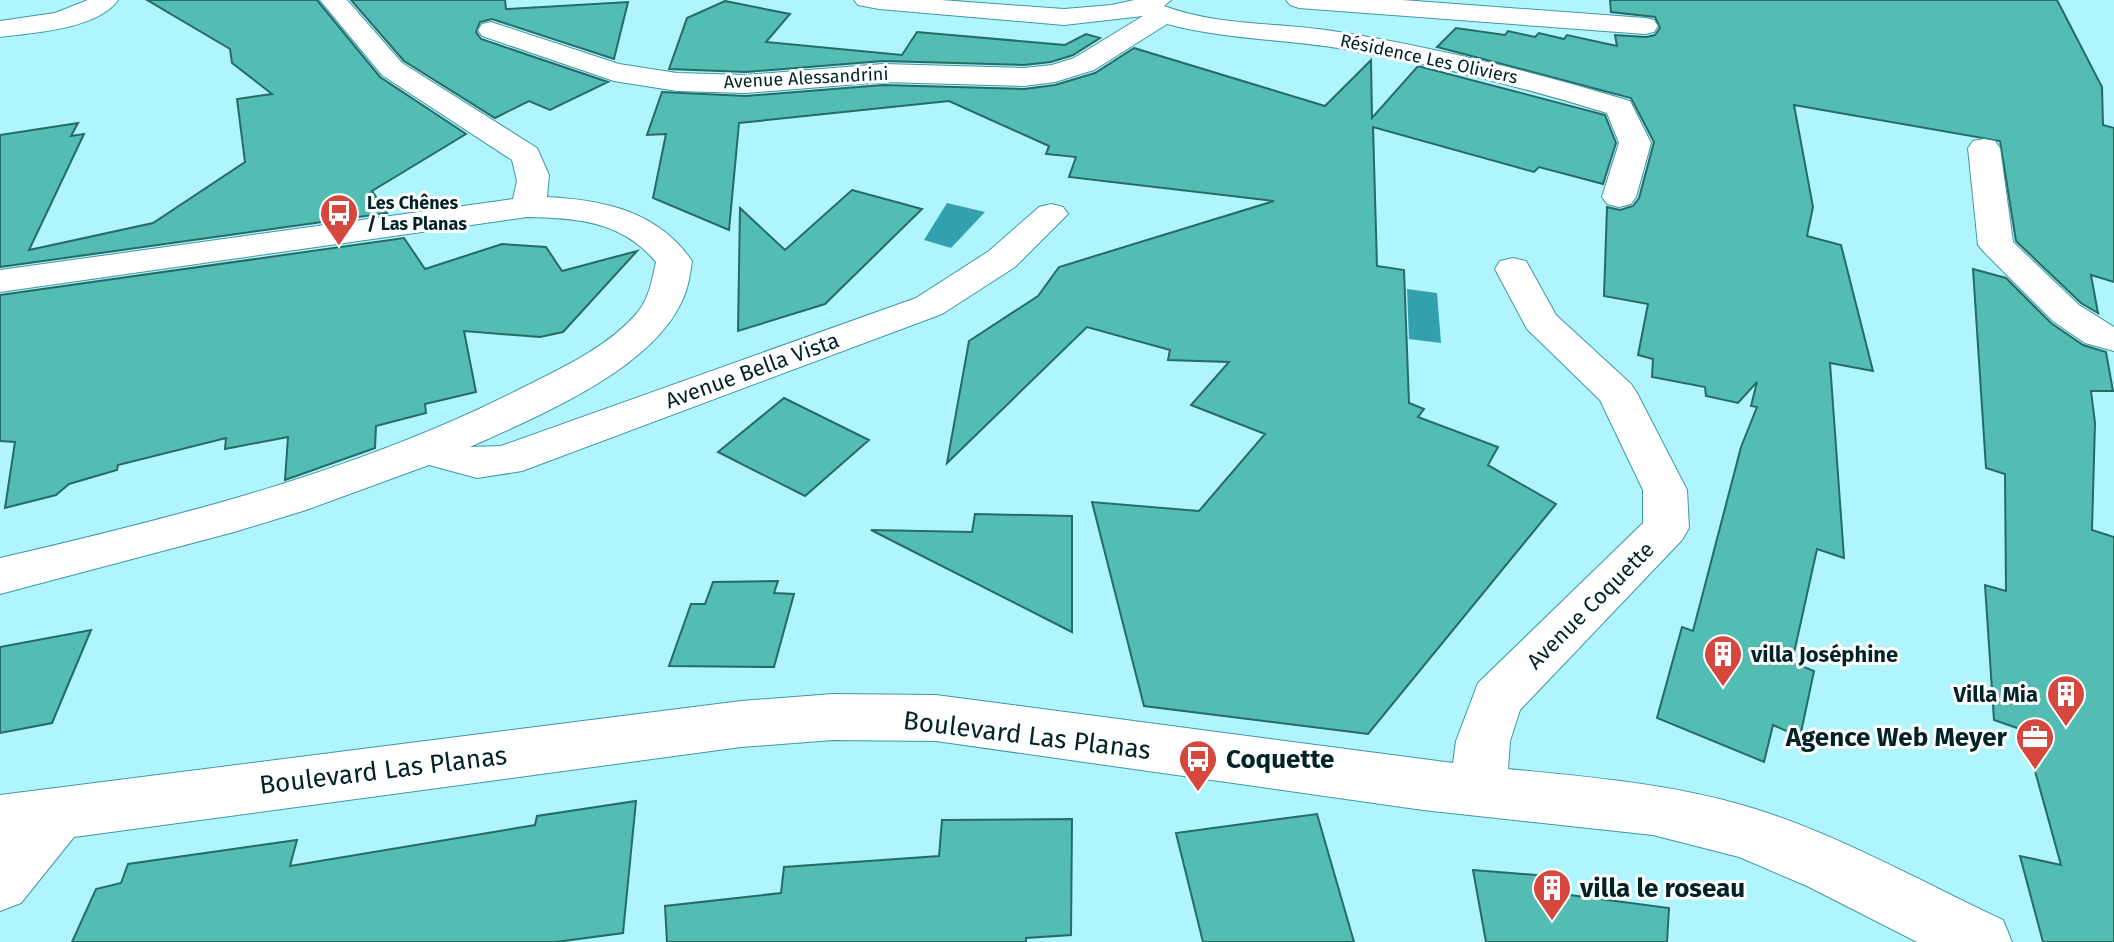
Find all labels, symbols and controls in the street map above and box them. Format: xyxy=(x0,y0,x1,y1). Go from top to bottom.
street label: Résidence Les Oliviers xyxy=(1338,29,1520,89)
street label: Avenue Alessandrini xyxy=(723,63,889,93)
bus stop icon: Les Chênes / Las Planas xyxy=(318,192,360,247)
place label: Les Chênes / Las Planas xyxy=(367,192,467,235)
street label: Avenue Bella Vista xyxy=(661,326,843,414)
street label: Avenue Coquette xyxy=(1521,536,1660,675)
building icon: villa Joséphine xyxy=(1702,633,1744,688)
place label: villa Joséphine xyxy=(1750,641,1898,668)
building icon: Villa Mia xyxy=(2045,673,2087,728)
place label: Villa Mia xyxy=(1952,681,2038,708)
street label: Boulevard Las Planas xyxy=(901,705,1153,766)
office icon: Agence Web Meyer xyxy=(2014,716,2056,771)
place label: Agence Web Meyer xyxy=(1785,722,2008,753)
bus stop icon: Coquette xyxy=(1177,738,1219,793)
street label: Boulevard Las Planas xyxy=(257,740,509,801)
place label: Coquette xyxy=(1226,744,1334,775)
building icon: villa le roseau xyxy=(1531,867,1573,922)
place label: villa le roseau xyxy=(1579,873,1745,904)

